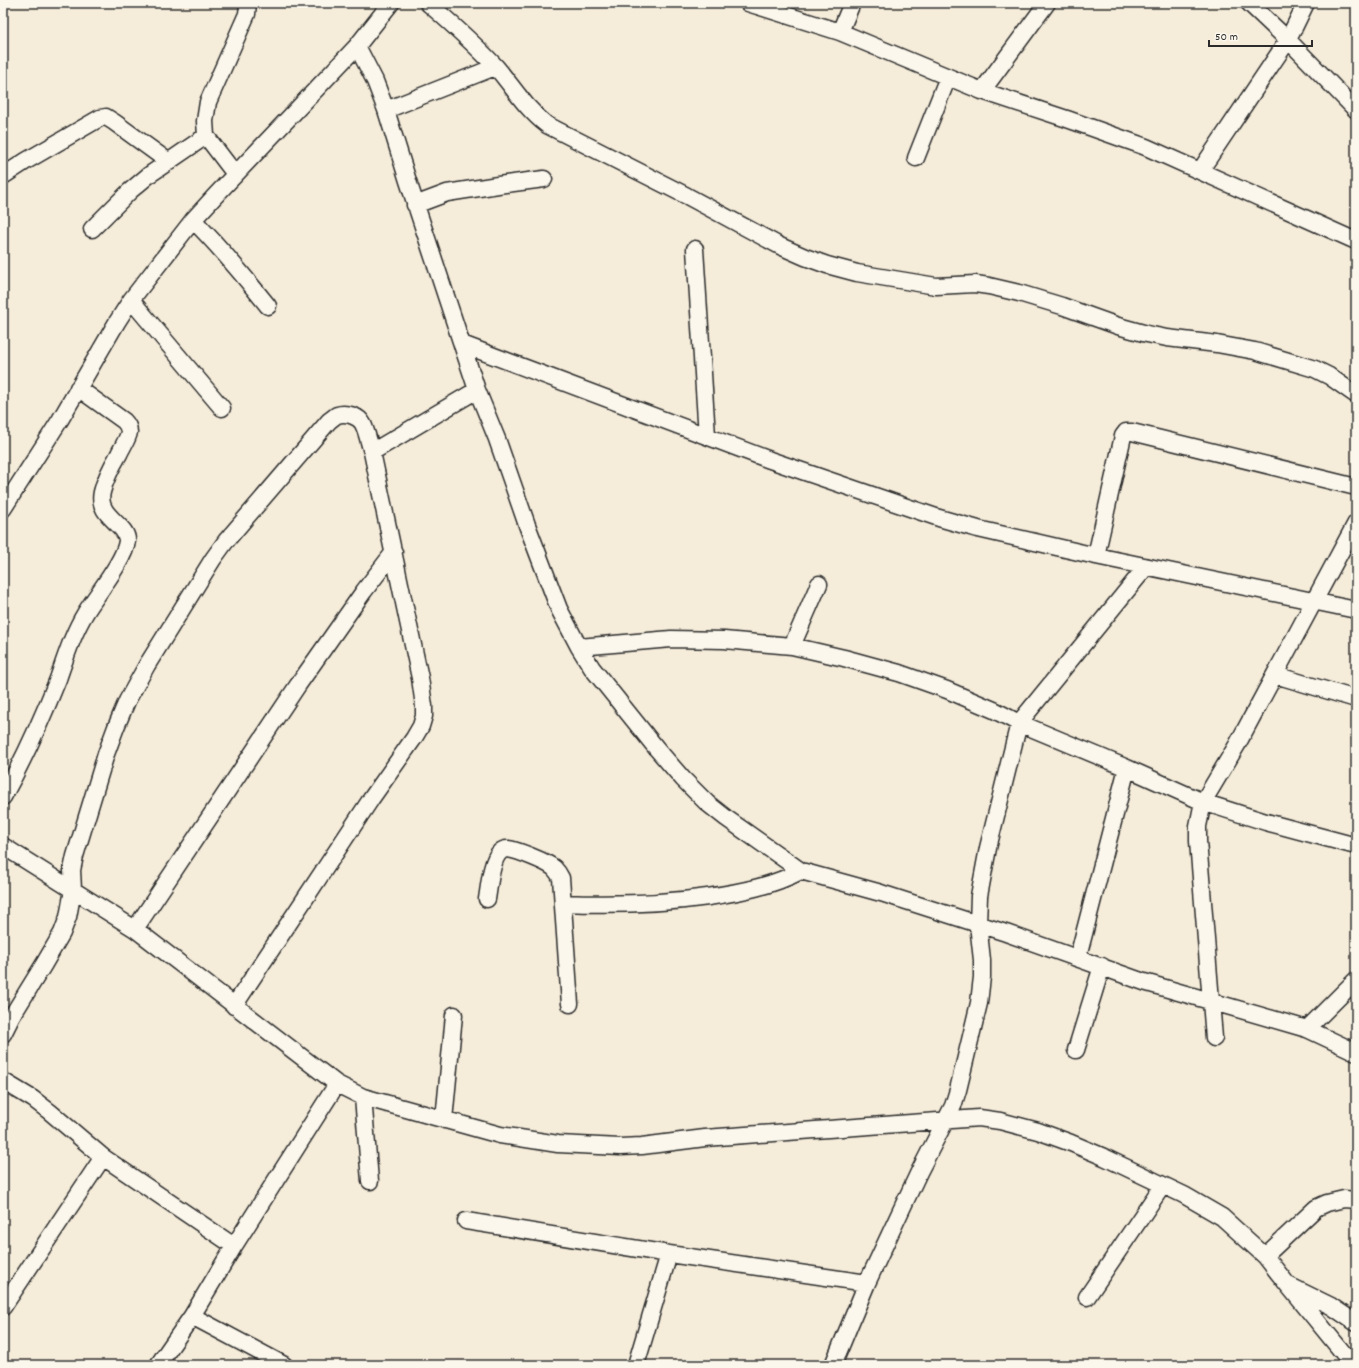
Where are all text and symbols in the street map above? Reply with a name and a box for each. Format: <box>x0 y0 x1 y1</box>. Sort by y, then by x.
scale bar <box>1209 22 1312 48</box>
text: 50 m <box>1215 29 1238 46</box>

